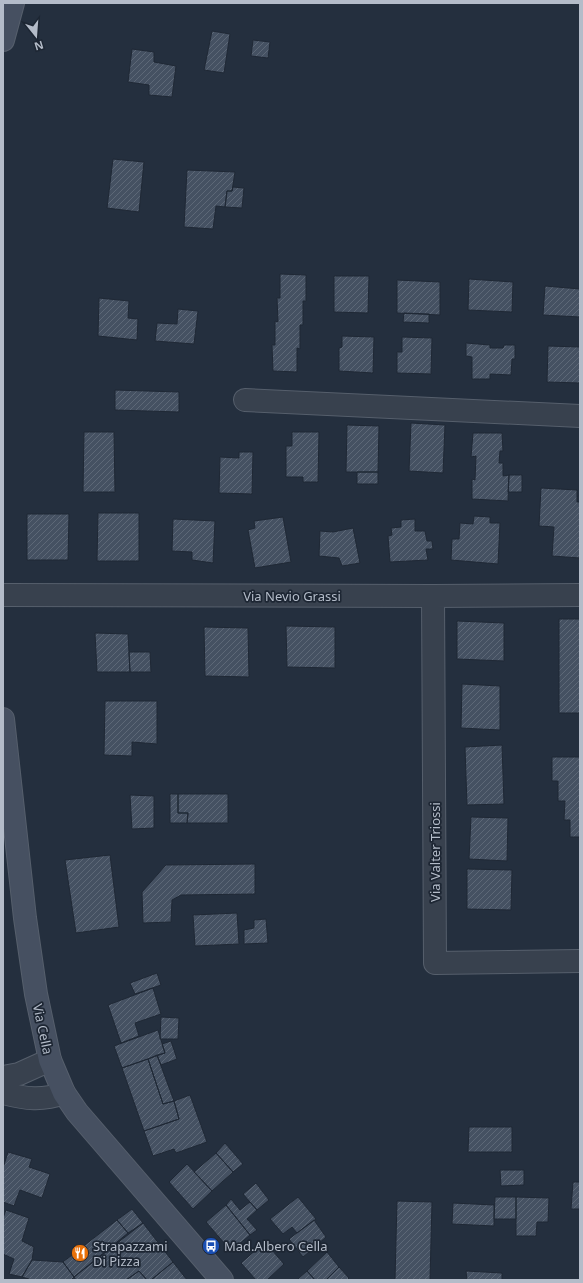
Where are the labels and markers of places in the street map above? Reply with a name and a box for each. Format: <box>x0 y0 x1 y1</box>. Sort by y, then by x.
bus stop icon: Mad.Albero Cella <box>201 1236 221 1256</box>
place label: Strapazzami Di Pizza <box>93 1237 168 1270</box>
place label: Mad.Albero Cella <box>224 1237 327 1255</box>
restaurant icon: Strapazzami Di Pizza <box>70 1243 90 1263</box>

